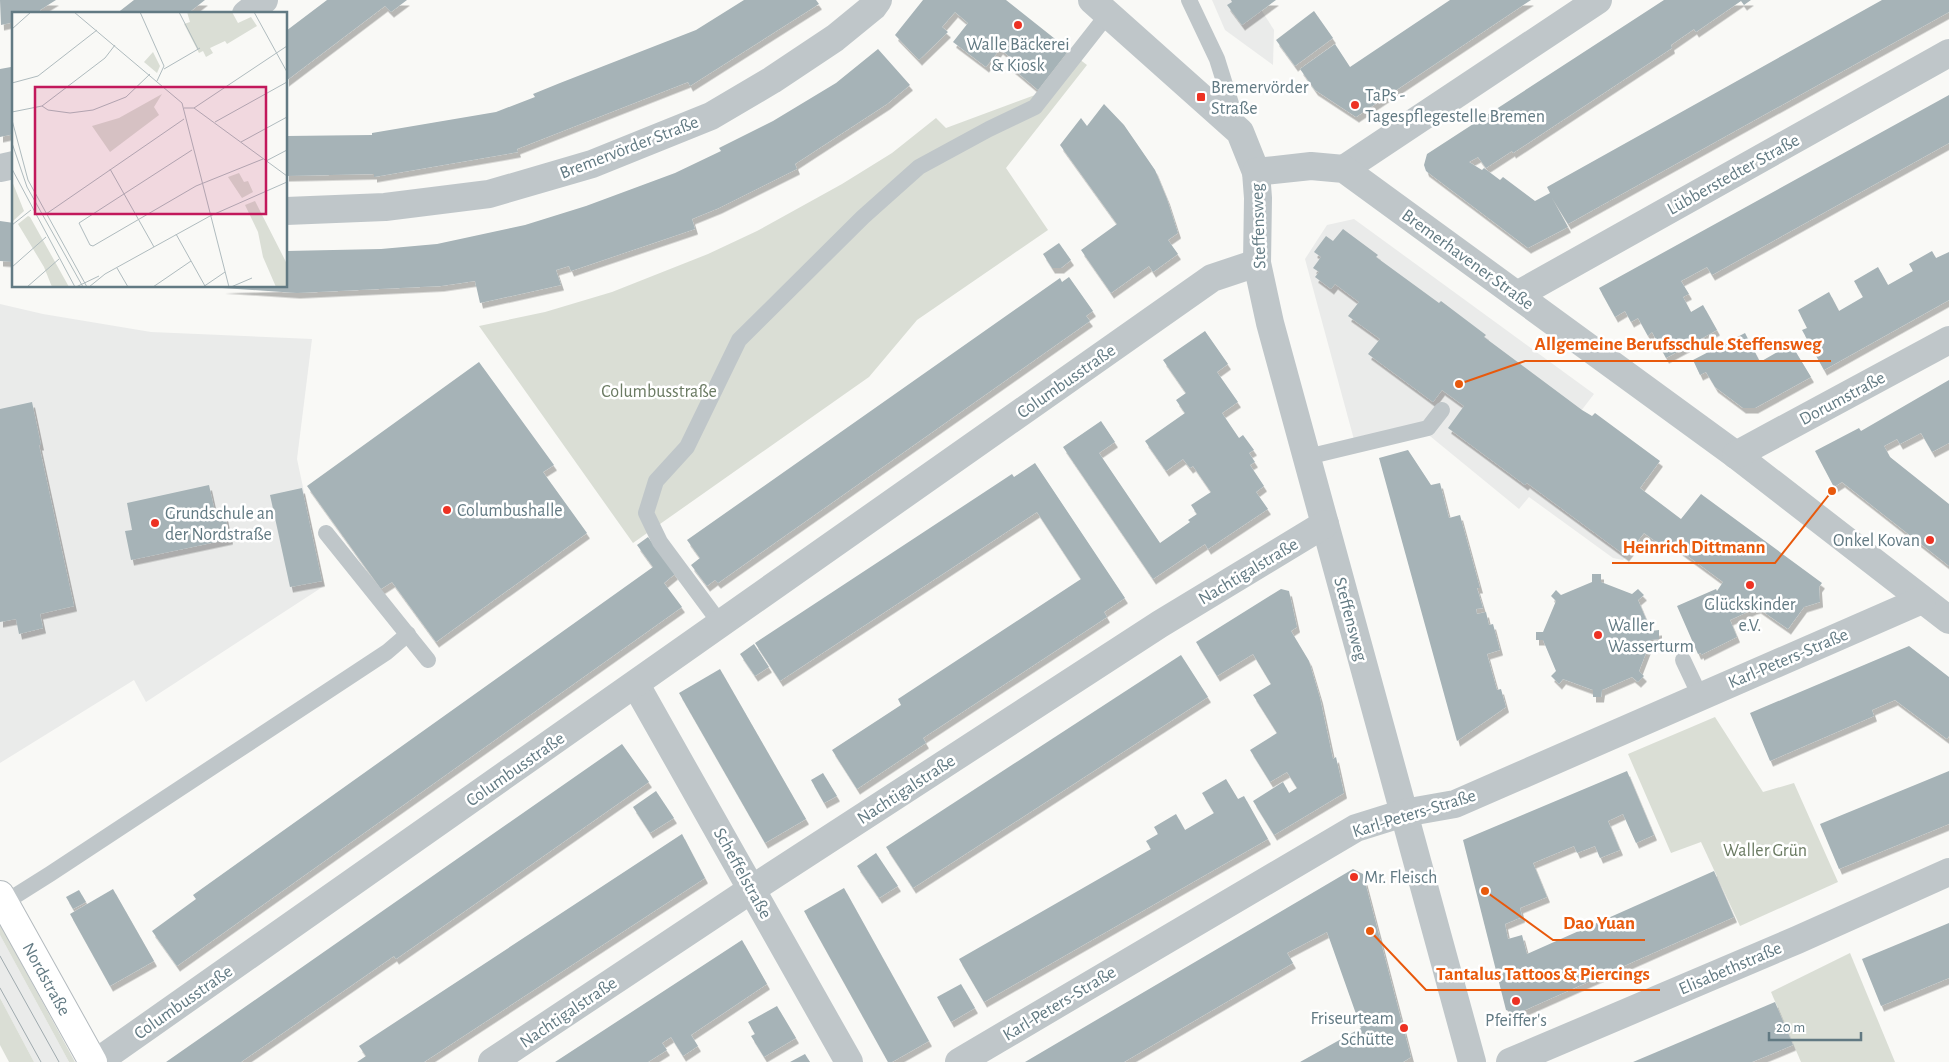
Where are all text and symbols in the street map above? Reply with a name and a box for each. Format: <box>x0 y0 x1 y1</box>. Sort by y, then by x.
inset map <box>12 12 288 288</box>
marker: Walle Bäckerei & Kiosk <box>1012 19 1024 31</box>
place label: Walle Bäckerei & Kiosk <box>966 36 1070 75</box>
place label: Bremervörder Straße <box>1211 79 1309 118</box>
place label: TaPs - Tagespflegestelle Bremen <box>1365 87 1545 126</box>
marker: Bremervörder Straße <box>1195 91 1207 103</box>
marker: TaPs - Tagespflegestelle Bremen <box>1349 99 1361 111</box>
street label: Bremervörder Straße <box>558 113 701 183</box>
street label: Lübberstedter Straße <box>1664 131 1803 219</box>
street label: Steffensweg <box>1248 183 1269 269</box>
street label: Bremerhavener Straße <box>1398 206 1537 314</box>
callout: Allgemeine Berufsschule Steffensweg <box>1525 327 1831 361</box>
text: Allgemeine Berufsschule Steffensweg <box>1535 335 1822 354</box>
street label: Columbusstraße <box>1014 341 1119 422</box>
street label: Dorumstraße <box>1797 369 1888 429</box>
park label: Columbusstraße <box>601 383 717 401</box>
place label: Columbushalle <box>457 502 563 520</box>
marker: Columbushalle <box>441 504 453 516</box>
place label: Grundschule an der Nordstraße <box>165 505 274 544</box>
marker: Grundschule an der Nordstraße <box>149 517 161 529</box>
callout: Heinrich Dittmann <box>1612 529 1775 563</box>
place label: Onkel Kovan <box>1833 532 1920 550</box>
marker: Onkel Kovan <box>1924 534 1936 546</box>
street label: Nachtigalstraße <box>1196 535 1301 609</box>
text: Heinrich Dittmann <box>1622 538 1766 557</box>
street label: Steffensweg <box>1330 575 1370 663</box>
marker: Glückskinder e.V. <box>1744 579 1756 591</box>
place label: Glückskinder e.V. <box>1704 596 1796 635</box>
place label: Waller Wasserturm <box>1608 617 1694 656</box>
street label: Karl-Peters-Straße <box>1726 626 1851 692</box>
marker: Waller Wasserturm <box>1592 629 1604 641</box>
street label: Columbusstraße <box>463 729 568 810</box>
street label: Nachtigalstraße <box>854 752 959 828</box>
street label: Karl-Peters-Straße <box>1350 787 1478 841</box>
street label: Scheffelstraße <box>710 825 774 922</box>
park label: Waller Grün <box>1723 842 1807 860</box>
place label: Mr. Fleisch <box>1364 869 1437 887</box>
marker: Mr. Fleisch <box>1348 871 1360 883</box>
callout: Dao Yuan <box>1553 906 1645 940</box>
text: Dao Yuan <box>1563 914 1635 933</box>
street label: Elisabethstraße <box>1676 939 1784 999</box>
street label: Nordstraße <box>18 940 73 1019</box>
callout: Tantalus Tattoos & Piercings <box>1426 956 1660 990</box>
street label: Columbusstraße <box>131 962 236 1043</box>
street label: Karl-Peters-Straße <box>1000 963 1119 1045</box>
text: Tantalus Tattoos & Piercings <box>1436 965 1650 984</box>
street label: Nachtigalstraße <box>517 974 620 1052</box>
marker: Pfeiffer's <box>1510 995 1522 1007</box>
place label: Friseurteam Schütte <box>1311 1010 1394 1049</box>
scale bar <box>1769 1010 1862 1042</box>
place label: Pfeiffer's <box>1485 1012 1547 1030</box>
text: 20 m <box>1776 1020 1805 1035</box>
marker: Friseurteam Schütte <box>1398 1022 1410 1034</box>

